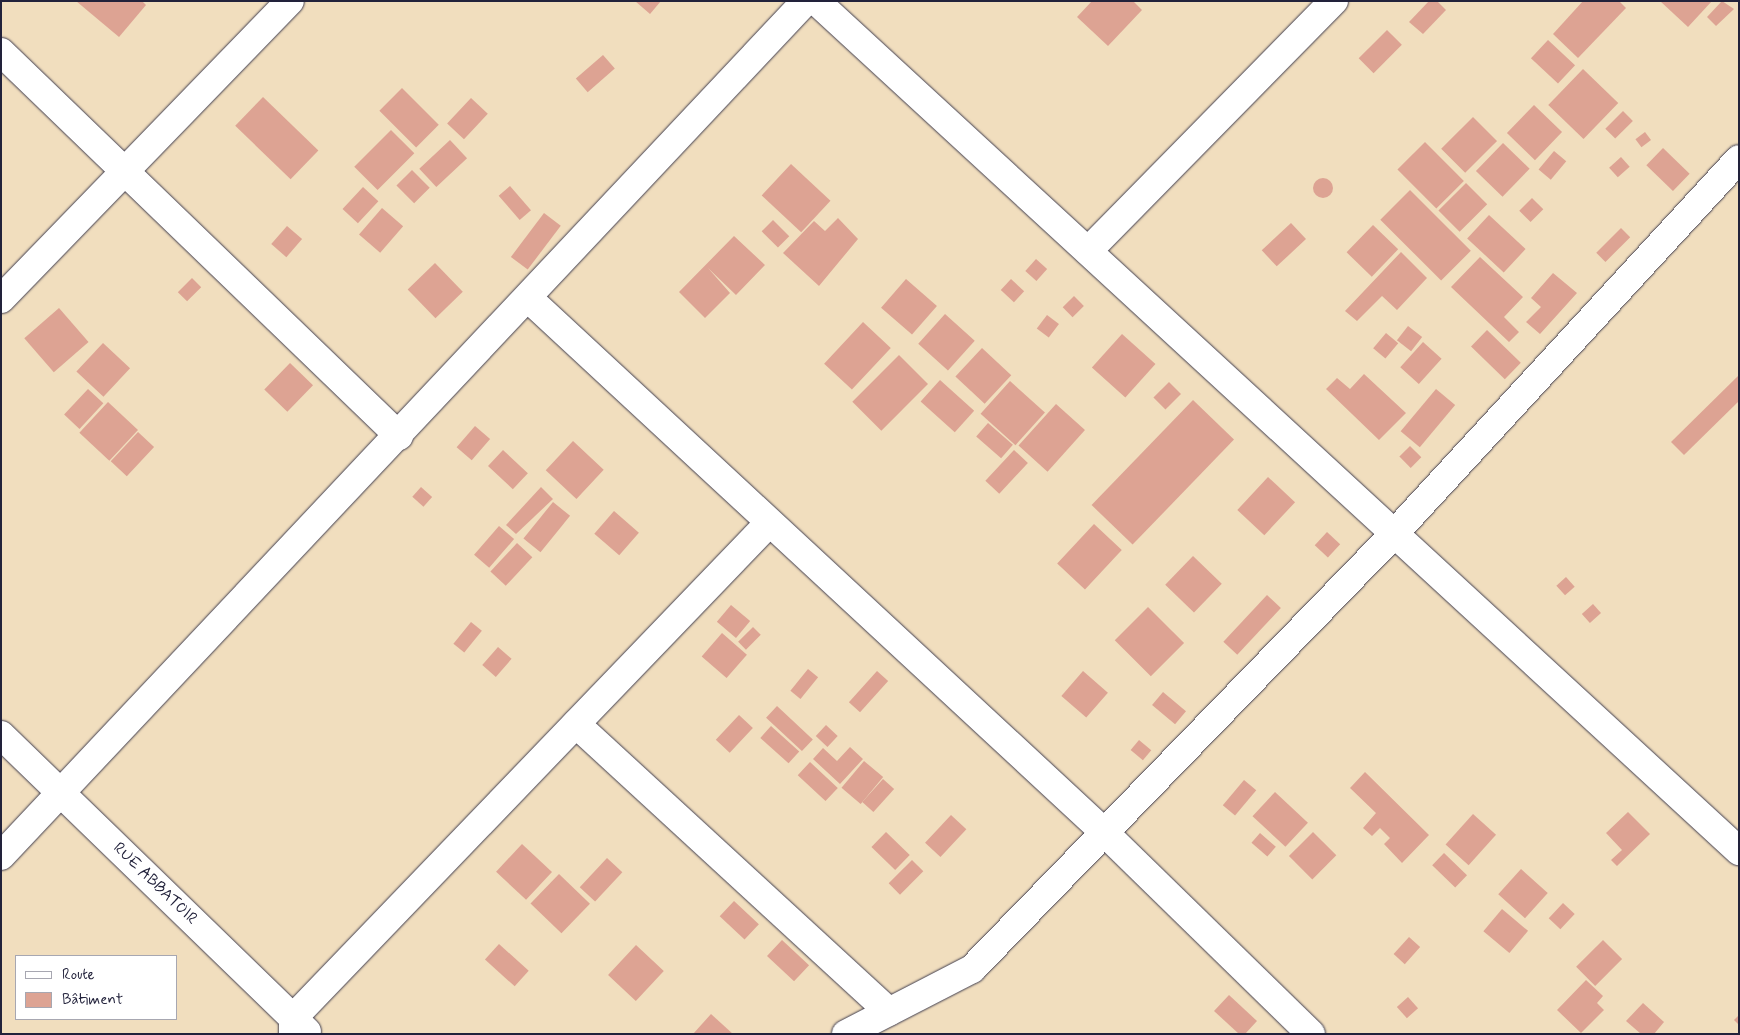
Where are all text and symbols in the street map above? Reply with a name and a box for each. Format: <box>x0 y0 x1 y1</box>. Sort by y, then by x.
street label: RUE ABBATOIR <box>108 838 202 930</box>
legend <box>15 955 178 1020</box>
text: Route <box>62 965 95 985</box>
text: Bâtiment <box>62 990 123 1010</box>

